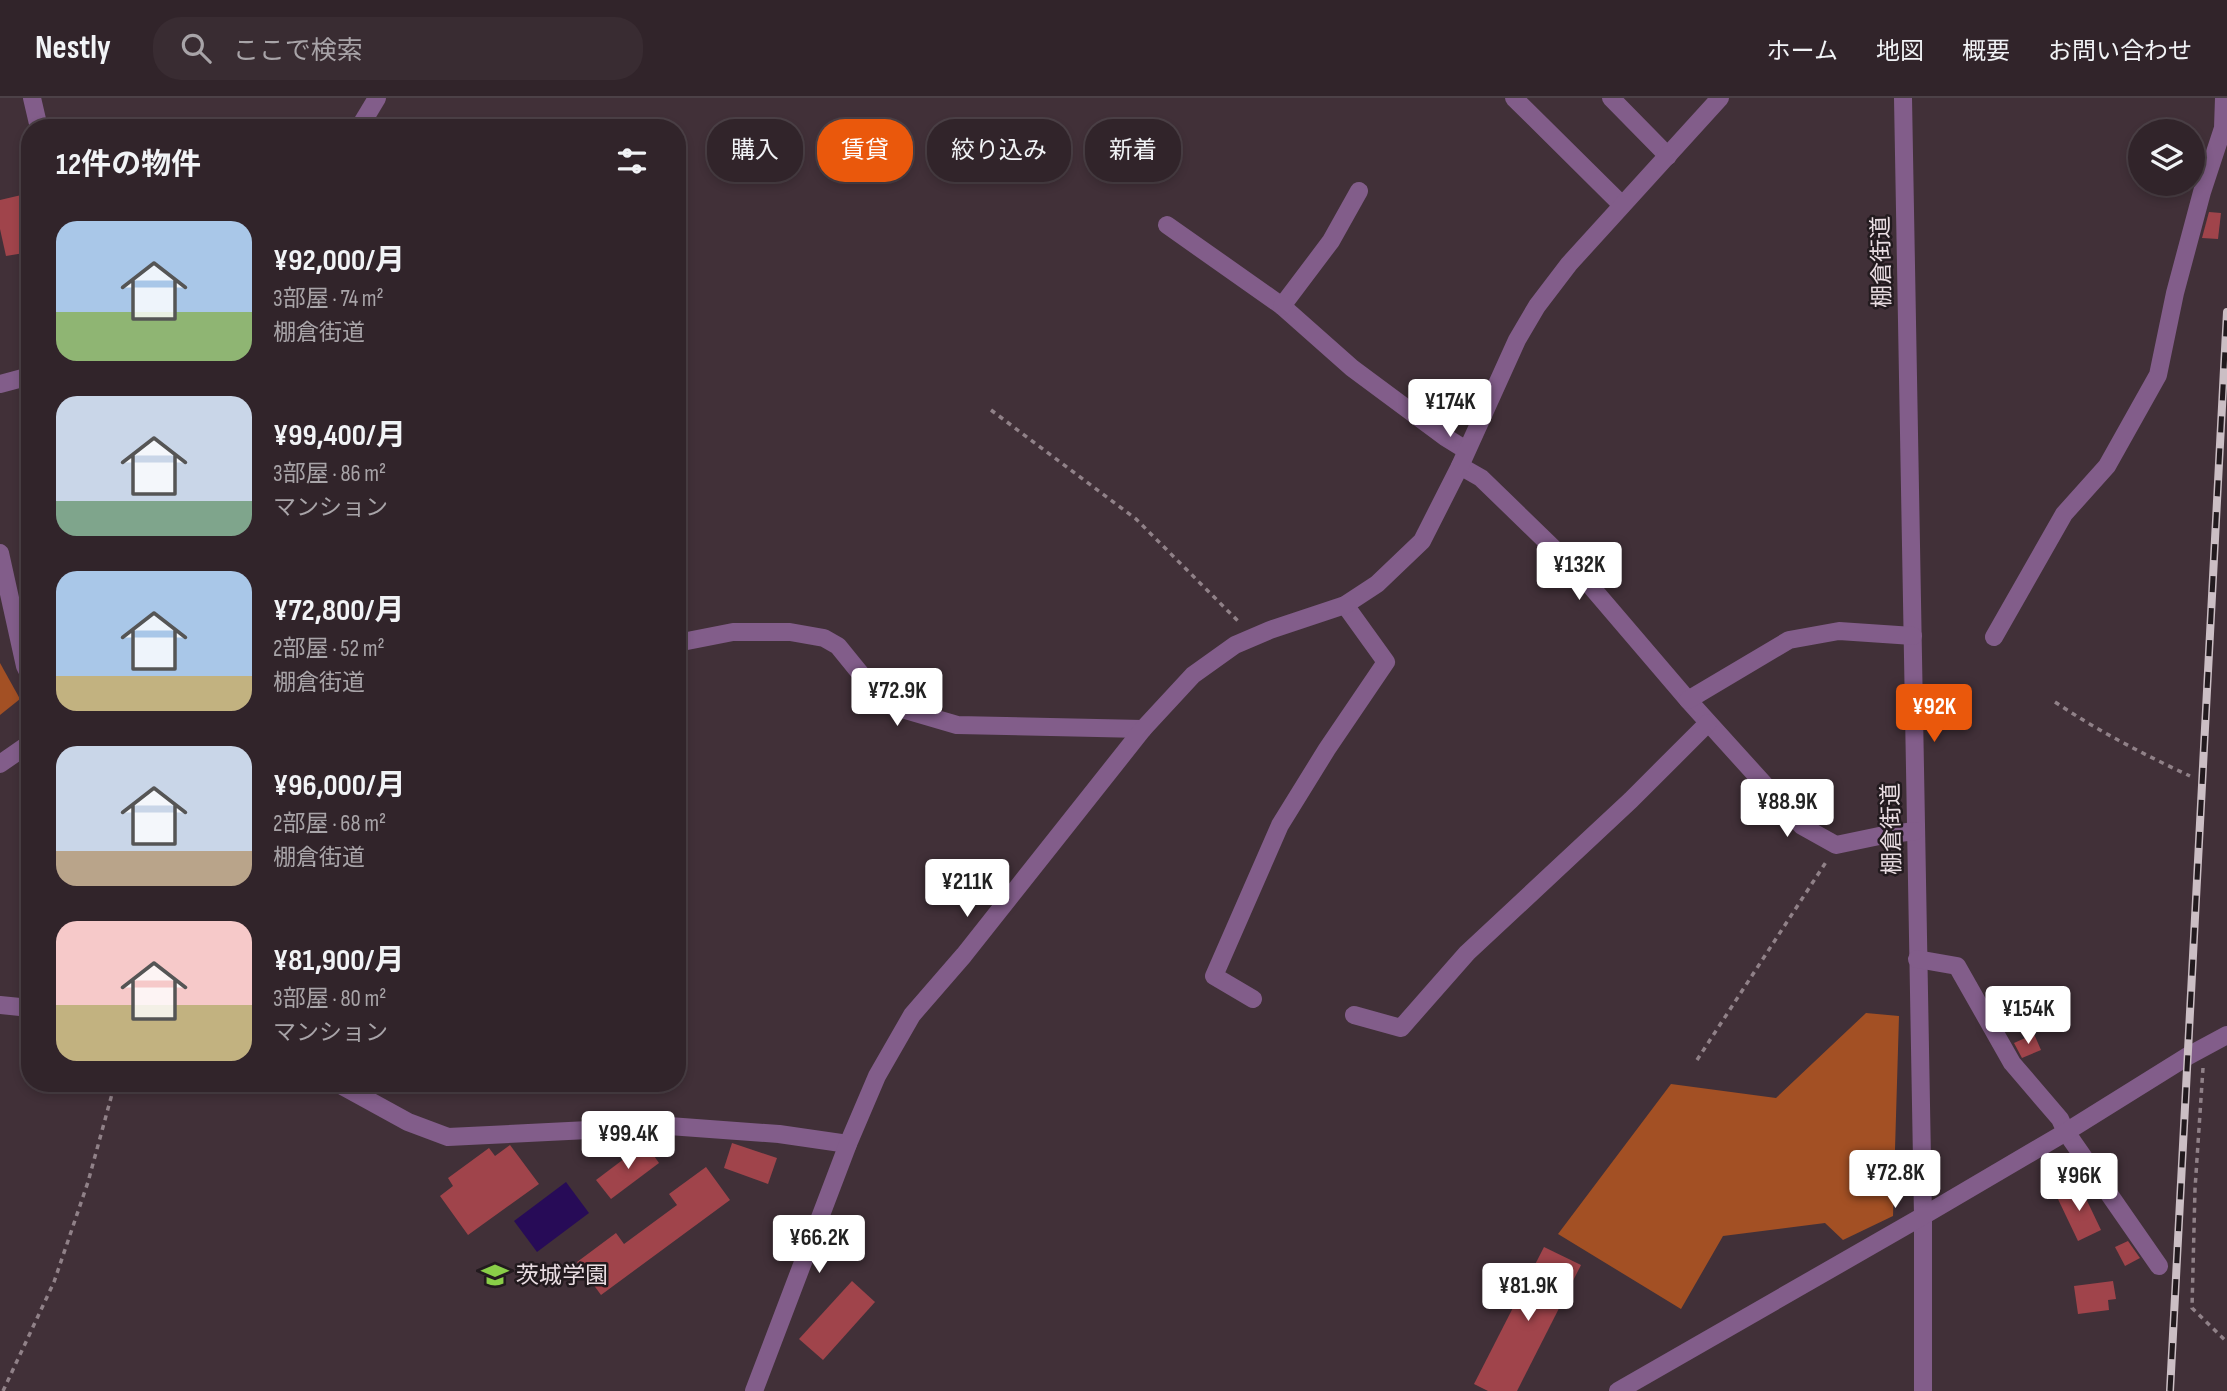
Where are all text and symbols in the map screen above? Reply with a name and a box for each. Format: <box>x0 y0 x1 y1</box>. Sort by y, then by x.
search box <box>153 17 643 80</box>
text: Nestly <box>35 28 111 68</box>
icon: search <box>177 29 215 67</box>
text: ここで検索 <box>233 36 363 67</box>
text: ホーム <box>1767 37 1838 66</box>
text: 地図 <box>1876 37 1924 66</box>
text: 概要 <box>1962 37 2010 66</box>
text: お問い合わせ <box>2048 37 2192 66</box>
chip: 購入 <box>707 119 803 182</box>
chip: 賃貸 <box>817 119 913 182</box>
chip: 絞り込み <box>927 119 1071 182</box>
chip: 新着 <box>1085 119 1181 182</box>
map controls <box>2128 119 2205 196</box>
button: layers <box>2128 119 2205 196</box>
icon: filters <box>613 142 651 180</box>
text: 12件の物件 <box>56 147 201 183</box>
street label: 棚倉街道 <box>1867 216 1897 308</box>
text: ¥92,000/月 <box>273 243 405 279</box>
icon: home <box>112 249 196 333</box>
text: 3部屋 · 74 m² <box>273 285 384 313</box>
text: 棚倉街道 <box>273 319 365 347</box>
pin: ¥174K <box>1401 380 1499 439</box>
text: ¥174K <box>1424 388 1476 416</box>
text: ¥99,400/月 <box>273 418 406 454</box>
icon: home <box>112 424 196 508</box>
text: 3部屋 · 86 m² <box>273 460 386 488</box>
text: マンション <box>273 494 388 522</box>
pin: ¥132K <box>1530 542 1628 602</box>
text: ¥132K <box>1553 551 1605 579</box>
text: ¥72,800/月 <box>273 593 404 629</box>
icon: home <box>112 599 196 683</box>
text: 2部屋 · 52 m² <box>273 635 385 663</box>
pin: ¥72.9K <box>840 668 954 728</box>
text: 棚倉街道 <box>273 669 365 697</box>
text: ¥72.9K <box>867 677 927 705</box>
pin: ¥92K <box>1893 684 1975 744</box>
text: ¥92K <box>1912 693 1956 721</box>
text: ¥96,000/月 <box>273 768 406 804</box>
icon: home <box>112 774 196 858</box>
pin: ¥88.9K <box>1730 780 1844 839</box>
street label: 棚倉街道 <box>1877 783 1907 875</box>
text: ¥88.9K <box>1757 788 1817 816</box>
text: 2部屋 · 68 m² <box>273 810 386 838</box>
text: 棚倉街道 <box>273 844 365 872</box>
pin: ¥211K <box>918 860 1016 919</box>
text: ¥211K <box>941 868 993 896</box>
text: ¥81,900/月 <box>273 943 404 979</box>
icon: home <box>112 949 196 1033</box>
text: 3部屋 · 80 m² <box>273 985 386 1013</box>
pin: ¥154K <box>1979 986 2077 1046</box>
text: ¥154K <box>2001 995 2055 1023</box>
text: マンション <box>273 1019 388 1047</box>
pin: ¥99.4K <box>571 1112 685 1171</box>
text: ¥99.4K <box>598 1120 658 1148</box>
pin: ¥72.8K <box>1838 1150 1952 1210</box>
pin: ¥96K <box>2038 1154 2120 1213</box>
text: ¥72.8K <box>1865 1159 1925 1187</box>
text: ¥96K <box>2057 1162 2101 1190</box>
pin: ¥66.2K <box>762 1216 876 1275</box>
text: ¥66.2K <box>789 1224 849 1252</box>
school or university icon: 茨城学園 <box>480 1260 510 1290</box>
place label: 茨城学園 <box>516 1262 608 1290</box>
pin: ¥81.9K <box>1471 1264 1585 1323</box>
text: ¥81.9K <box>1498 1272 1558 1300</box>

